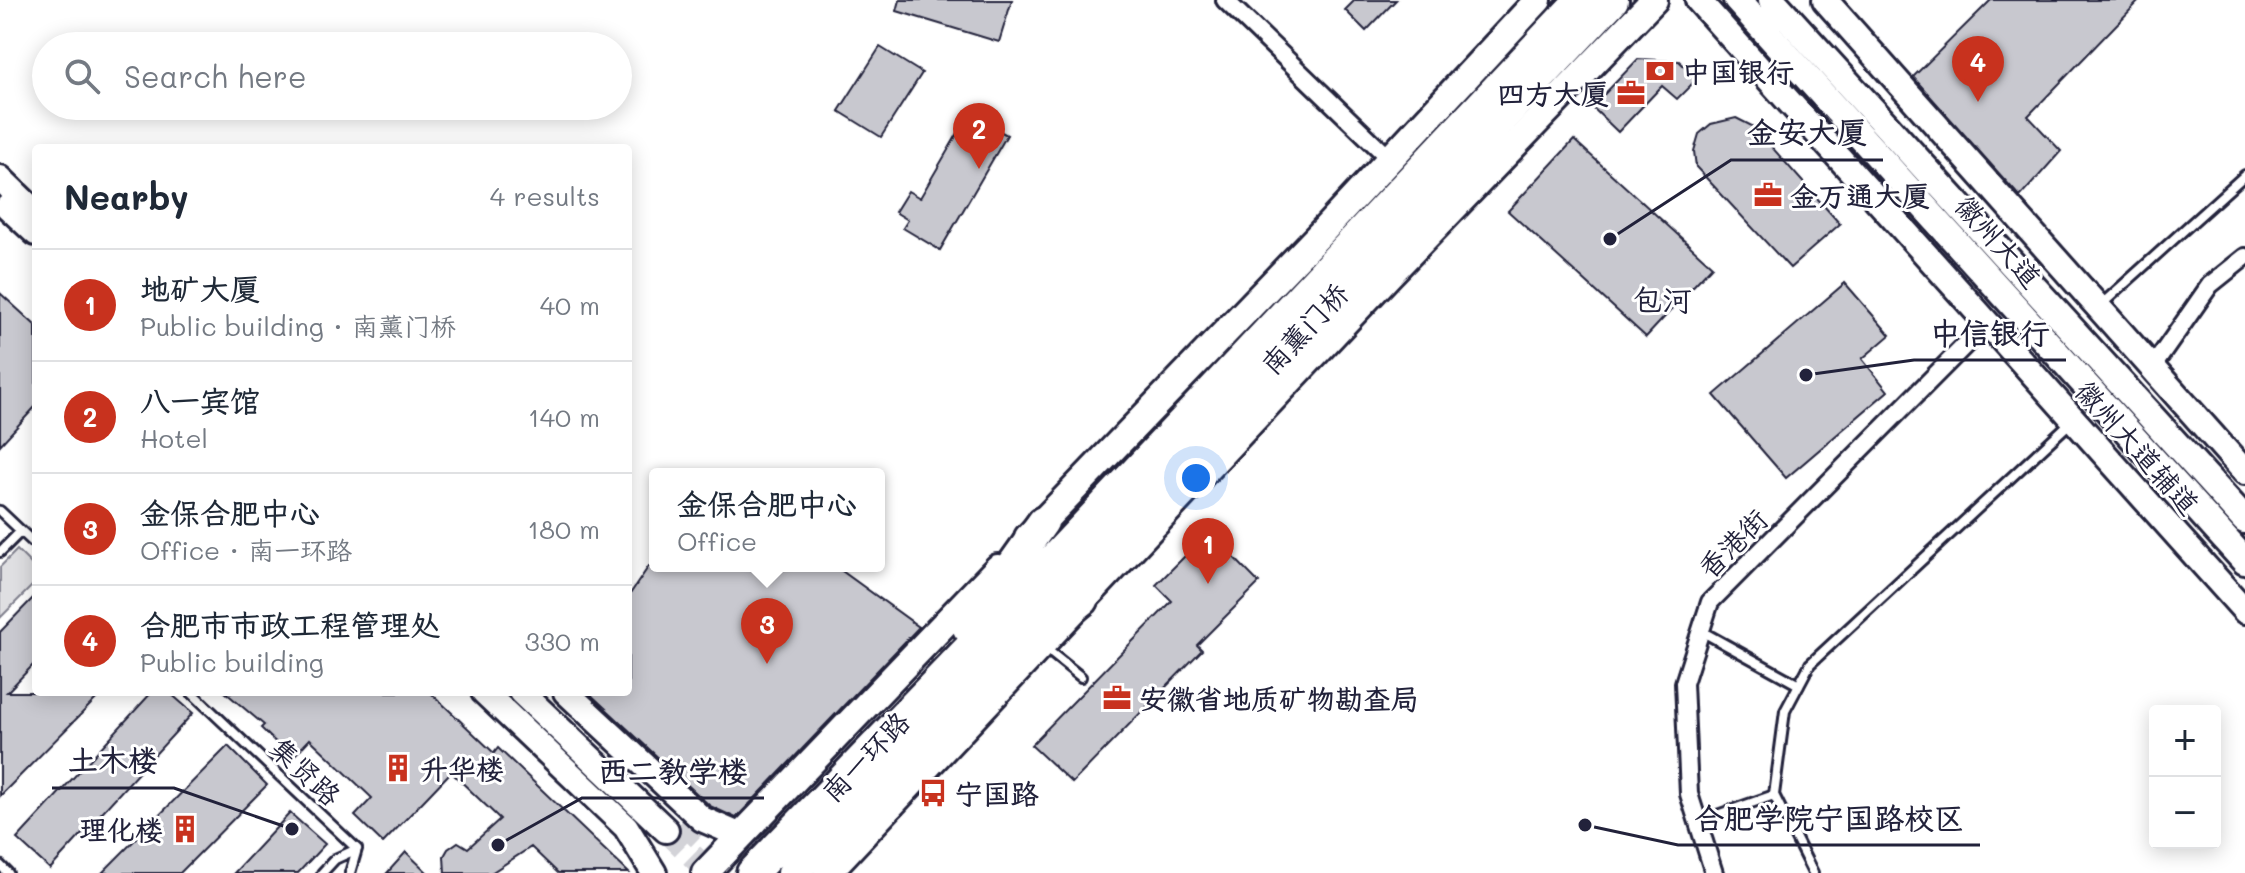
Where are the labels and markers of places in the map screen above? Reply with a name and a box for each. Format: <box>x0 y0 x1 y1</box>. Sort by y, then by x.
pin: 4 <box>1952 36 2004 102</box>
place label: 中国银行 <box>1682 53 1794 89</box>
bank icon: 中国银行 <box>1645 56 1675 86</box>
place label: 四方大厦 <box>1497 75 1609 111</box>
office icon: 四方大厦 <box>1616 78 1646 108</box>
pin: 2 <box>953 103 1005 169</box>
callout: 金安大厦 <box>1731 106 1883 160</box>
place label: 金万通大厦 <box>1790 177 1930 213</box>
office icon: 金万通大厦 <box>1753 180 1783 210</box>
callout: 中信银行 <box>1914 306 2066 360</box>
pin: 1 <box>1182 518 1234 584</box>
pin: 3 <box>741 598 793 664</box>
place label: 安徽省地质矿物勘查局 <box>1139 680 1419 716</box>
office icon: 安徽省地质矿物勘查局 <box>1102 683 1132 713</box>
callout: 土木楼 <box>52 734 174 788</box>
callout: 西二教学楼 <box>582 744 764 798</box>
place label: 升华楼 <box>420 750 504 786</box>
building icon: 升华楼 <box>383 753 413 783</box>
place label: 宁国路 <box>955 775 1039 811</box>
bus stop icon: 宁国路 <box>918 778 948 808</box>
callout: 合肥学院宁国路校区 <box>1678 791 1980 845</box>
place label: 理化楼 <box>79 811 163 847</box>
building icon: 理化楼 <box>170 814 200 844</box>

